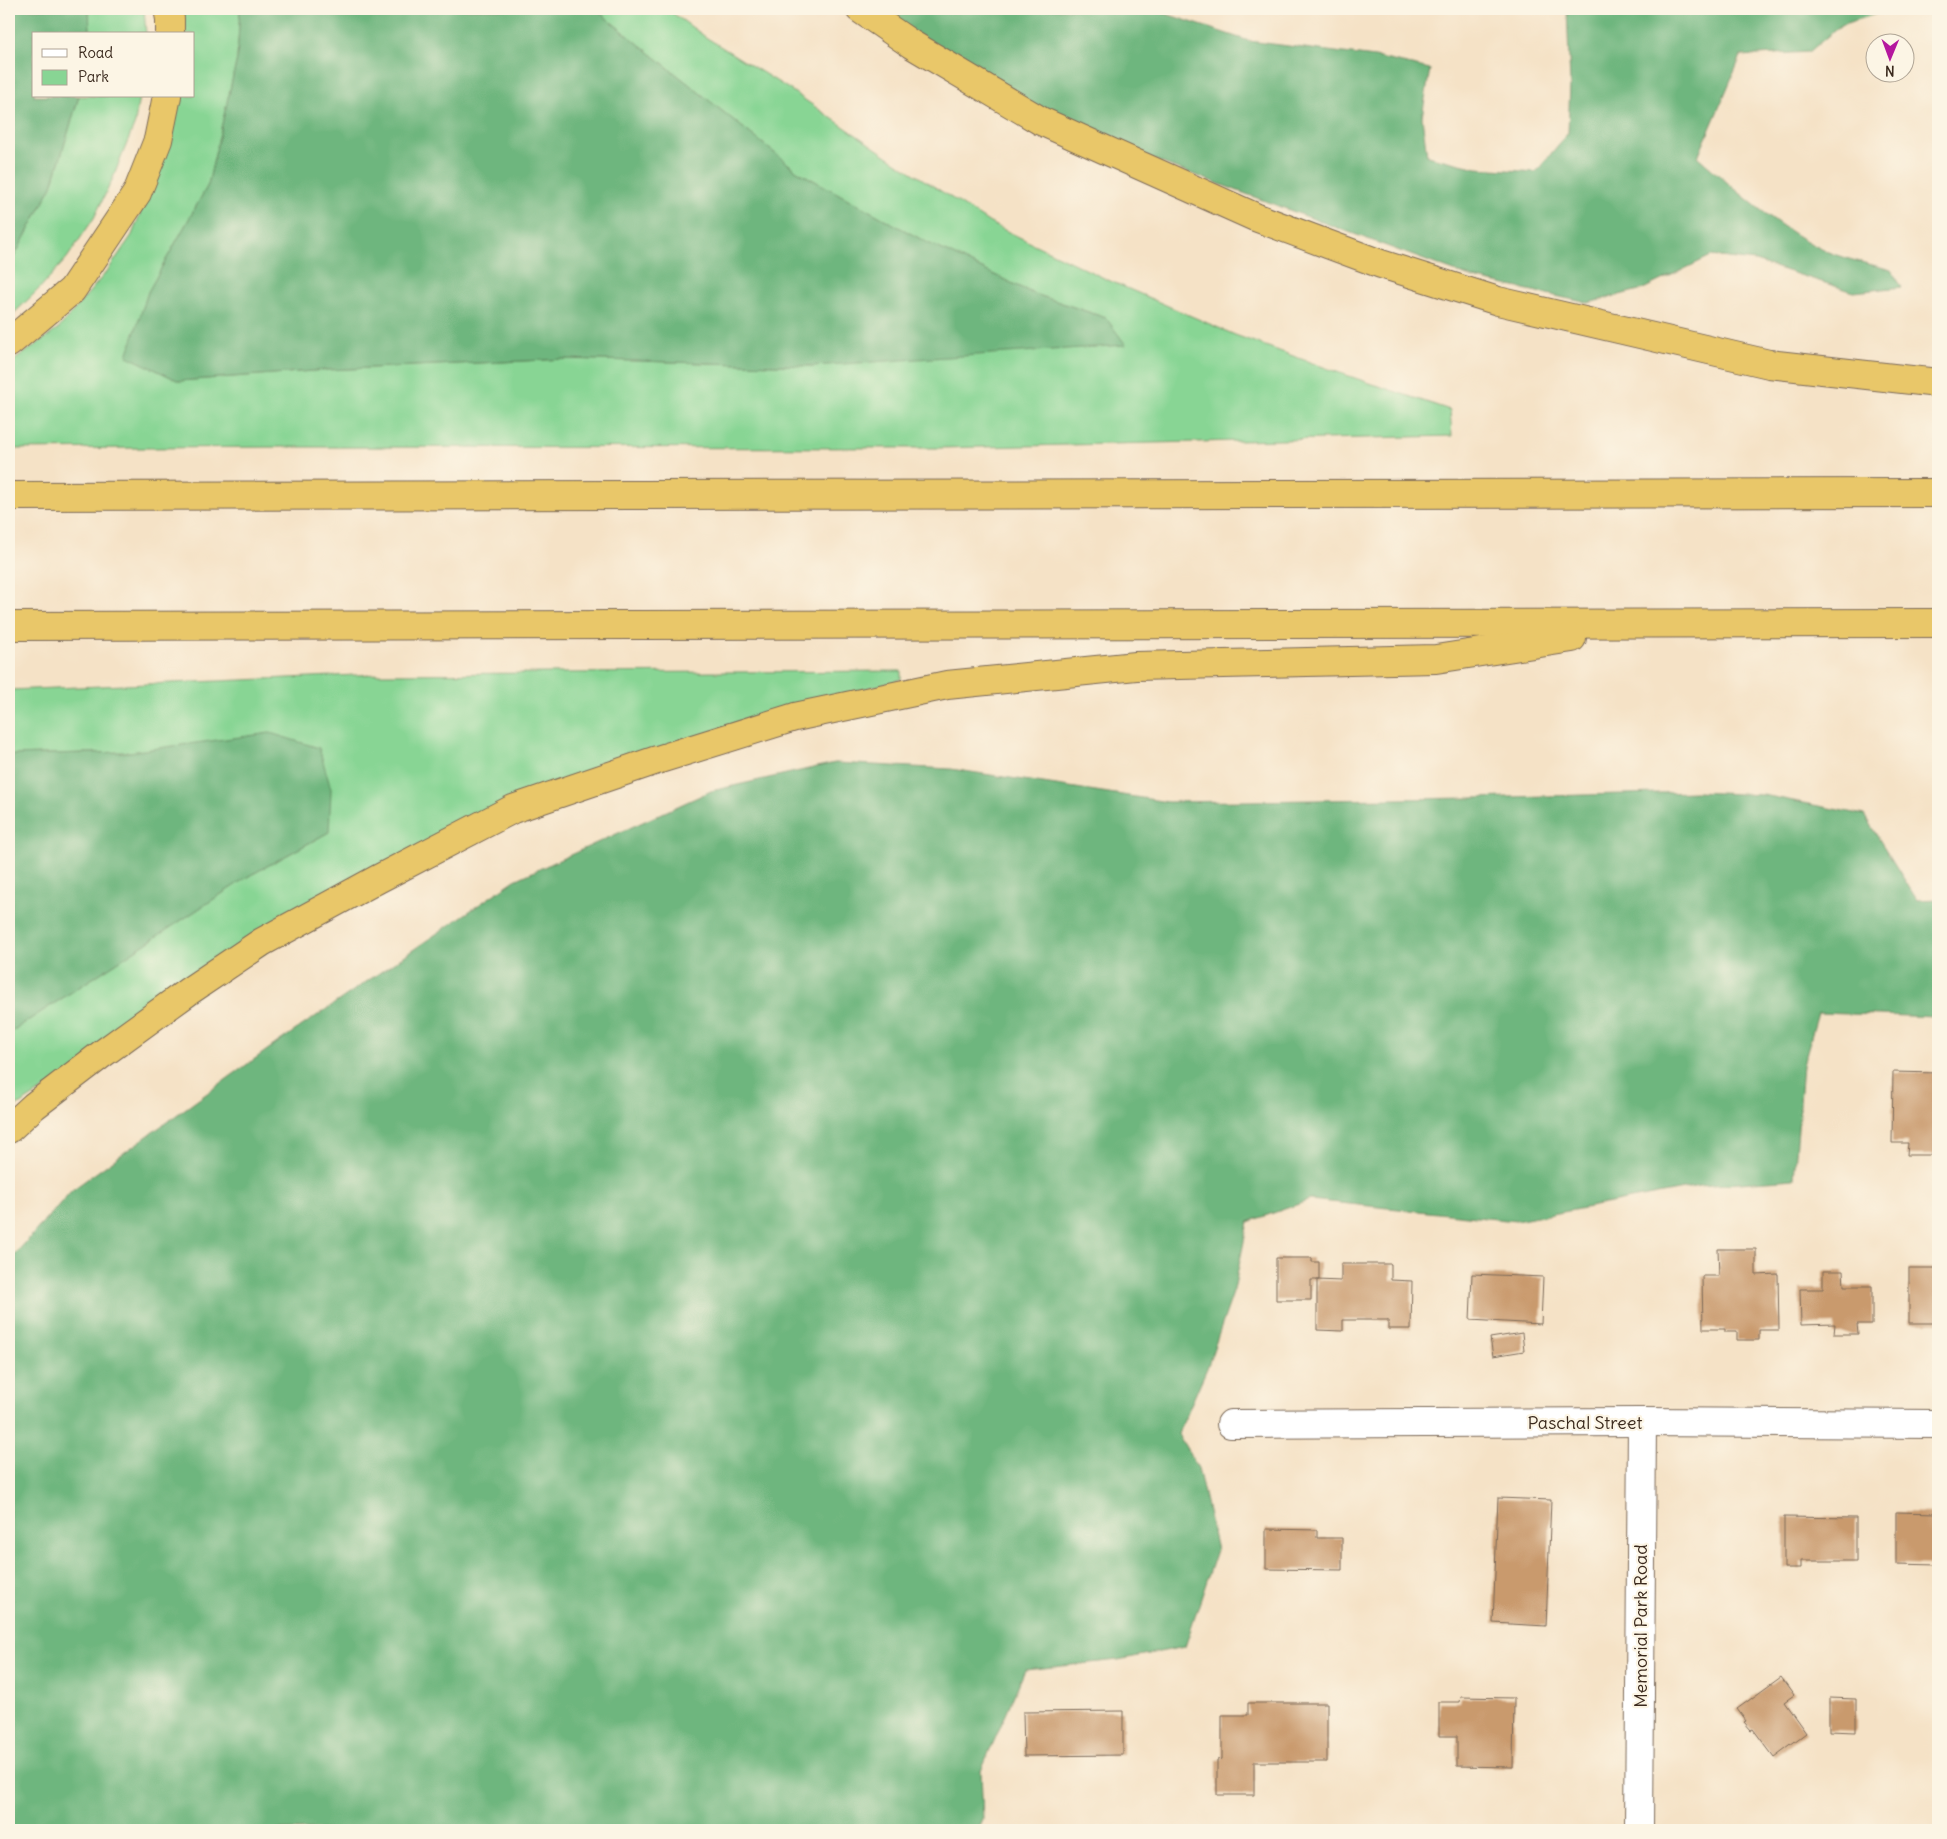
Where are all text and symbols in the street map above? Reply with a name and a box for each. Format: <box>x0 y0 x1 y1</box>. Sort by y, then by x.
legend <box>32 32 195 98</box>
north arrow <box>1864 32 1914 82</box>
text: Road <box>78 43 113 62</box>
text: N <box>1885 62 1895 80</box>
text: Park <box>78 67 109 86</box>
street label: Paschal Street <box>1527 1411 1643 1434</box>
street label: Memorial Park Road <box>1629 1544 1652 1708</box>

